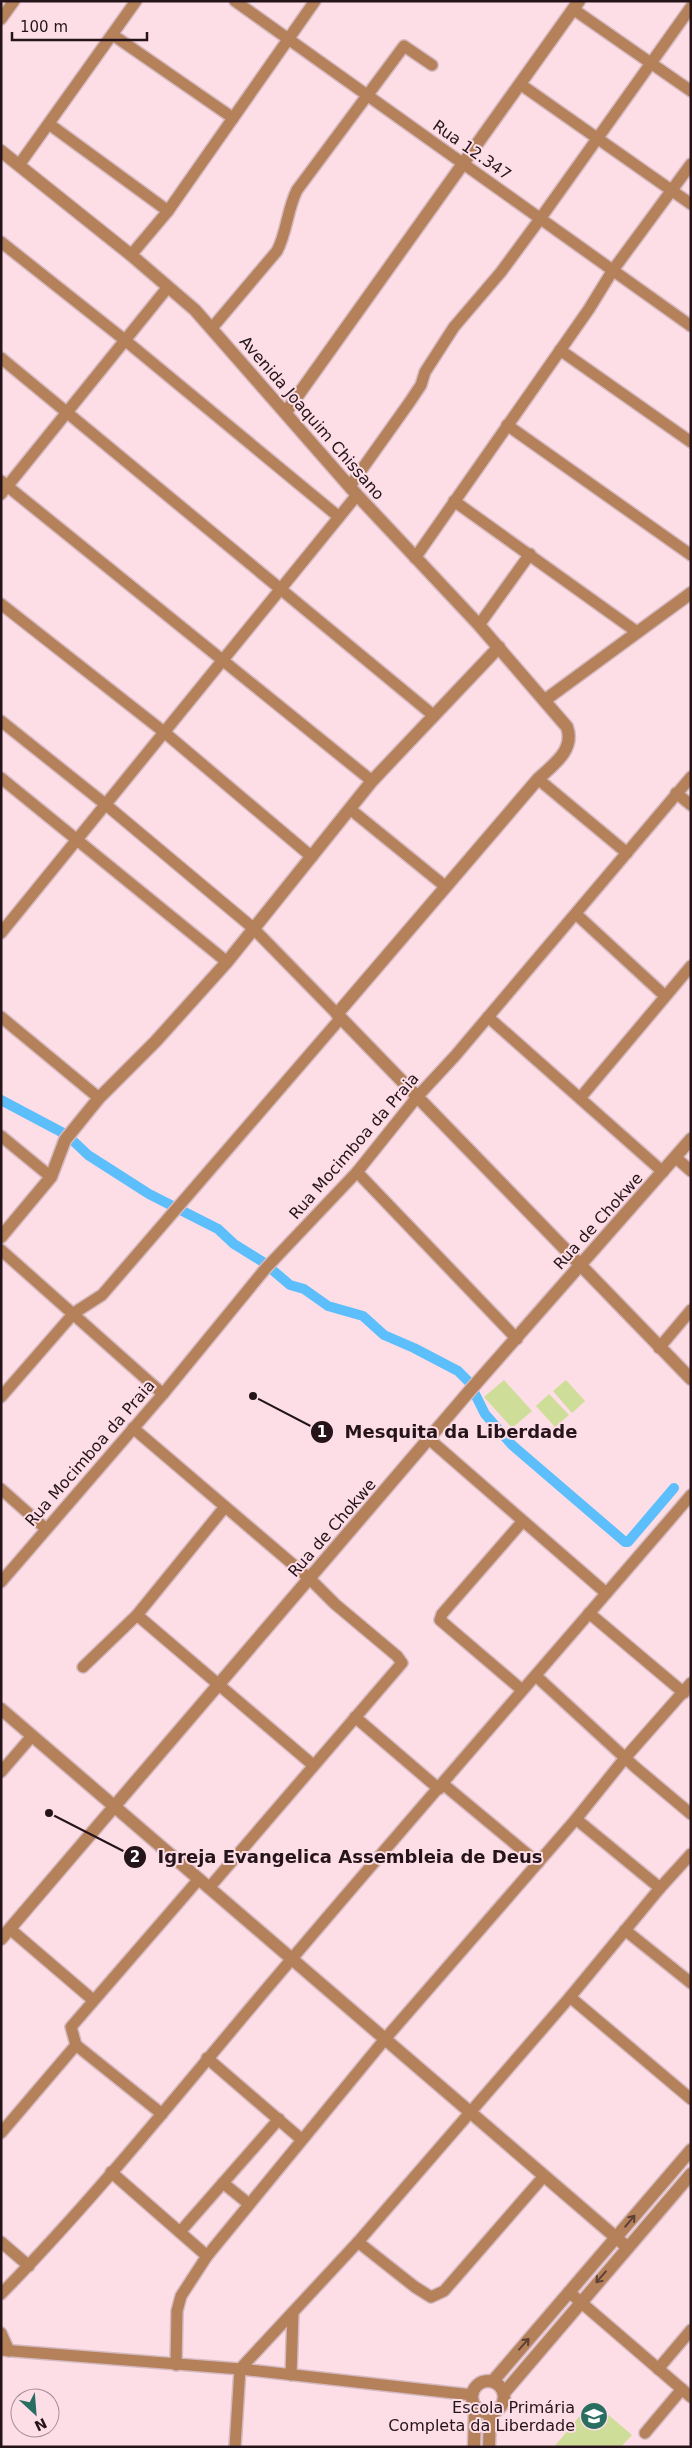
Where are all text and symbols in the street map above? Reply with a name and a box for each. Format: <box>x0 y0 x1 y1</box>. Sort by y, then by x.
scale bar <box>12 10 148 42</box>
text: 100 m <box>20 18 68 36</box>
street label: Rua 12.347 <box>429 116 515 184</box>
street label: Avenida Joaquim Chissano <box>236 332 388 504</box>
street label: Rua Mocimboa da Praia <box>285 1069 423 1223</box>
street label: Rua de Chokwe <box>550 1169 646 1273</box>
street label: Rua Mocimboa da Praia <box>21 1376 159 1530</box>
callout: Mesquita da Liberdade <box>310 1415 587 1448</box>
text: Mesquita da Liberdade <box>345 1421 577 1442</box>
text: 1 <box>317 1423 327 1441</box>
street label: Rua de Chokwe <box>284 1475 380 1581</box>
callout: Igreja Evangelica Assembleia de Deus <box>123 1840 553 1873</box>
text: Igreja Evangelica Assembleia de Deus <box>158 1846 542 1867</box>
text: 2 <box>130 1848 140 1866</box>
one-way arrow <box>625 2214 636 2227</box>
one-way arrow <box>596 2270 607 2283</box>
one-way arrow <box>518 2337 530 2350</box>
north arrow <box>10 2388 60 2438</box>
place label: Escola Primária Completa da Liberdade <box>388 2398 575 2435</box>
school or university icon: Escola Primária Completa da Liberdade <box>579 2401 609 2431</box>
text: N <box>32 2415 49 2434</box>

